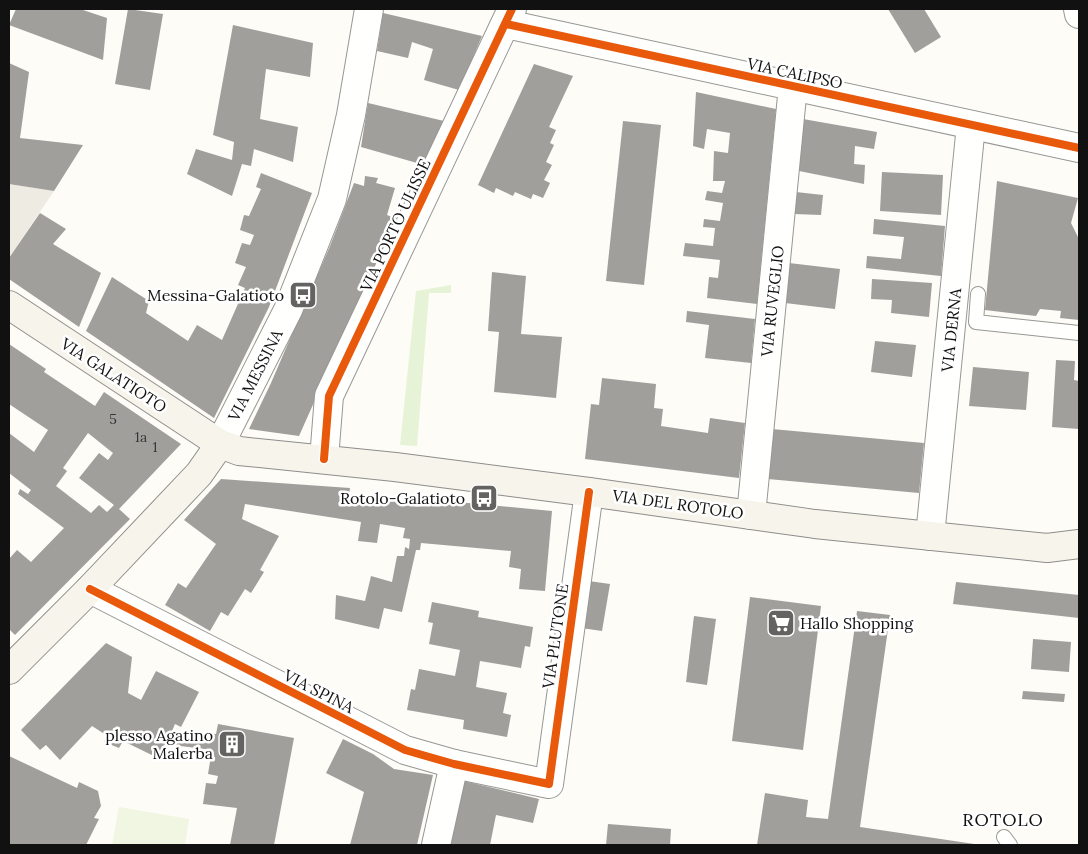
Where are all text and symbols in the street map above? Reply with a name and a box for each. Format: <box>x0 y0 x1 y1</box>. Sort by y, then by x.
street label: VIA CALIPSO <box>744 53 845 93</box>
street label: VIA PORTO ULISSE <box>355 155 435 295</box>
street label: VIA RUVEGLIO <box>756 244 788 359</box>
bus stop icon: Messina-Galatioto <box>288 280 318 310</box>
place label: Messina-Galatioto <box>147 285 284 305</box>
street label: VIA DERNA <box>937 286 965 374</box>
street label: VIA MESSINA <box>223 325 287 425</box>
street label: VIA GALATIOTO <box>56 333 171 417</box>
house number: 5 <box>109 410 117 428</box>
house number: 1a <box>135 428 147 446</box>
house number: 1 <box>152 438 158 456</box>
bus stop icon: Rotolo-Galatioto <box>469 483 499 513</box>
street label: VIA DEL ROTOLO <box>610 485 745 523</box>
place label: Rotolo-Galatioto <box>340 488 465 508</box>
street label: VIA PLUTONE <box>538 582 572 691</box>
supermarket icon: Hallo Shopping <box>766 608 796 638</box>
place label: Hallo Shopping <box>800 613 914 633</box>
street label: VIA SPINA <box>280 664 358 718</box>
place label: plesso Agatino Malerba <box>105 725 213 763</box>
building icon: plesso Agatino Malerba <box>217 729 247 759</box>
district label: ROTOLO <box>962 808 1044 831</box>

